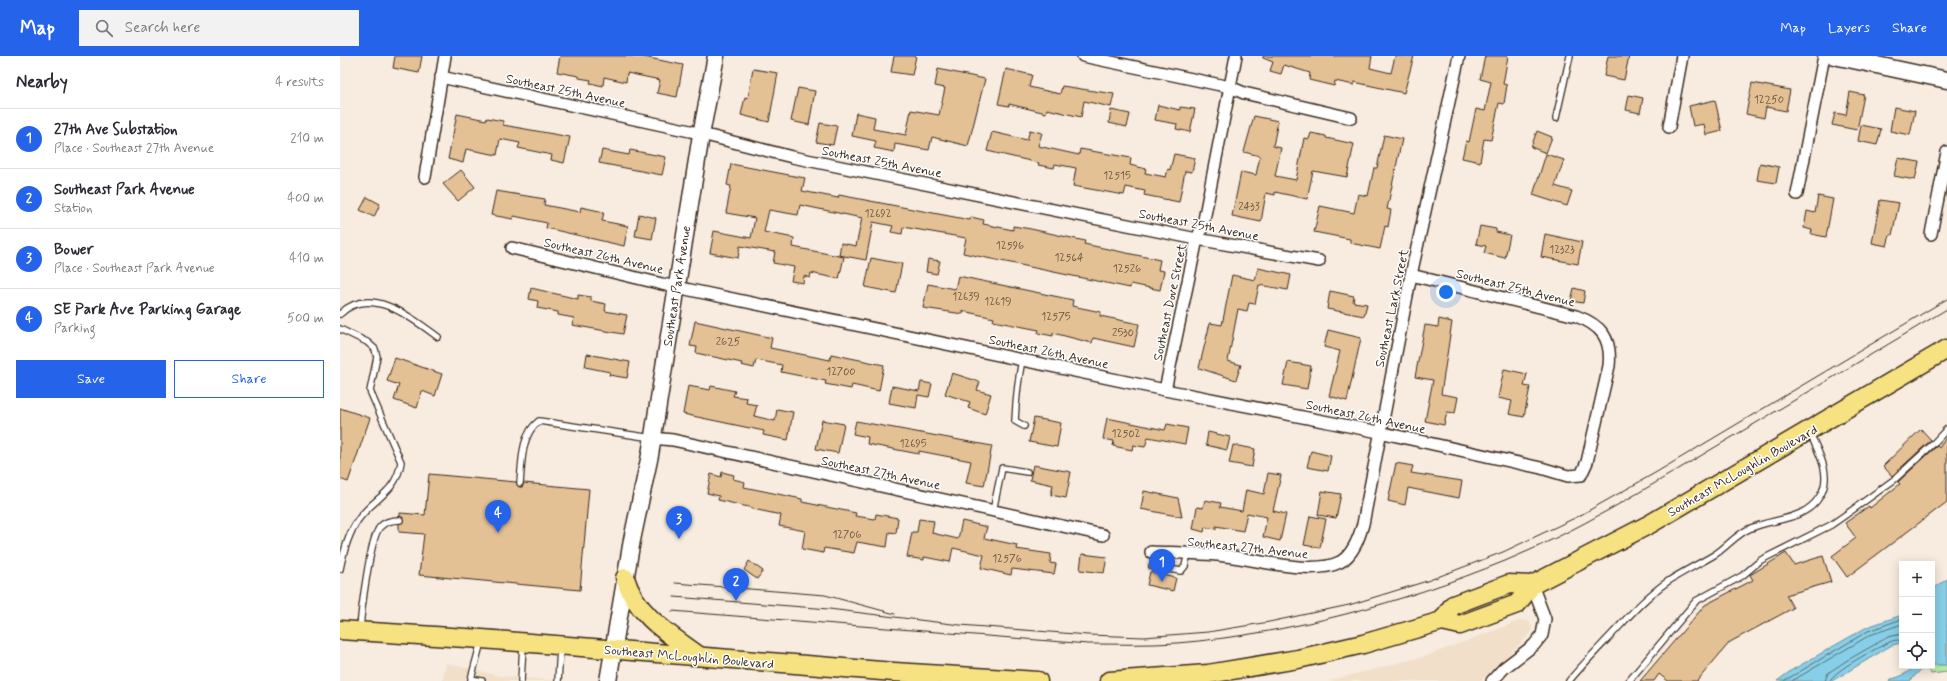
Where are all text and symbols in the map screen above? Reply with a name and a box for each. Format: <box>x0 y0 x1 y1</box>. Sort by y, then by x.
search box <box>79 10 359 46</box>
text: Map <box>20 16 55 41</box>
icon: search <box>93 17 115 39</box>
text: Search here <box>125 18 200 38</box>
text: Map <box>1780 19 1806 37</box>
text: Layers <box>1828 19 1870 37</box>
text: Share <box>1892 19 1927 37</box>
street label: Southeast 25th Avenue <box>504 70 627 112</box>
text: Nearby <box>16 71 68 93</box>
text: 4 results <box>275 74 324 91</box>
house number: 12250 <box>1754 93 1784 107</box>
text: 27th Ave Substation <box>54 120 178 140</box>
text: 1 <box>26 130 32 147</box>
text: 210 m <box>290 130 324 147</box>
text: Place · Southeast 27th Avenue <box>54 140 214 157</box>
street label: Southeast 25th Avenue <box>820 142 943 182</box>
house number: 12515 <box>1103 169 1131 183</box>
text: Southeast Park Avenue <box>54 180 195 200</box>
text: 2 <box>26 190 32 207</box>
text: 400 m <box>287 190 324 207</box>
text: Station <box>54 200 92 217</box>
house number: 2433 <box>1238 200 1260 214</box>
street label: Southeast 25th Avenue <box>1137 205 1260 245</box>
house number: 12692 <box>864 207 892 221</box>
street label: Southeast Park Avenue <box>660 225 695 348</box>
street label: Southeast 26th Avenue <box>542 234 665 278</box>
house number: 12596 <box>996 239 1024 253</box>
text: Bower <box>54 240 93 260</box>
street label: Southeast Dove Street <box>1150 242 1191 363</box>
house number: 12323 <box>1549 243 1575 257</box>
street label: Southeast Lark Street <box>1372 247 1413 369</box>
text: 3 <box>26 250 32 267</box>
text: 410 m <box>289 250 324 267</box>
house number: 12564 <box>1054 251 1084 265</box>
text: Place · Southeast Park Avenue <box>54 260 215 277</box>
house number: 12526 <box>1113 262 1141 276</box>
street label: Southeast 25th Avenue <box>1454 265 1577 311</box>
your location <box>1436 282 1456 302</box>
house number: 12639 <box>952 290 980 304</box>
house number: 12619 <box>984 295 1012 309</box>
text: SE Park Ave Parking Garage <box>54 300 241 320</box>
text: 4 <box>25 310 33 327</box>
text: 500 m <box>287 310 324 327</box>
house number: 12575 <box>1041 310 1071 324</box>
text: Parking <box>54 320 96 337</box>
house number: 2530 <box>1112 326 1134 340</box>
street label: Southeast 26th Avenue <box>987 331 1110 373</box>
house number: 2625 <box>716 335 741 349</box>
button: Save <box>16 360 166 398</box>
button: Share <box>174 360 324 398</box>
house number: 12700 <box>826 365 856 379</box>
street label: Southeast 26th Avenue <box>1304 396 1427 438</box>
street label: Southeast McLoughlin Boulevard <box>1665 421 1821 521</box>
house number: 12502 <box>1112 427 1141 441</box>
house number: 12695 <box>899 437 927 451</box>
street label: Southeast 27th Avenue <box>819 453 942 494</box>
pin: 4 <box>485 500 511 533</box>
pin: 3 <box>666 506 692 539</box>
house number: 12706 <box>832 528 862 542</box>
street label: Southeast 27th Avenue <box>1186 534 1309 563</box>
pin: 1 <box>1149 549 1175 582</box>
house number: 12576 <box>992 552 1022 566</box>
map controls <box>1899 561 1935 669</box>
button: + <box>1899 561 1935 597</box>
pin: 2 <box>723 568 749 601</box>
button: − <box>1899 597 1935 633</box>
button: locate <box>1899 633 1935 669</box>
street label: Southeast McLoughlin Boulevard <box>603 642 774 673</box>

